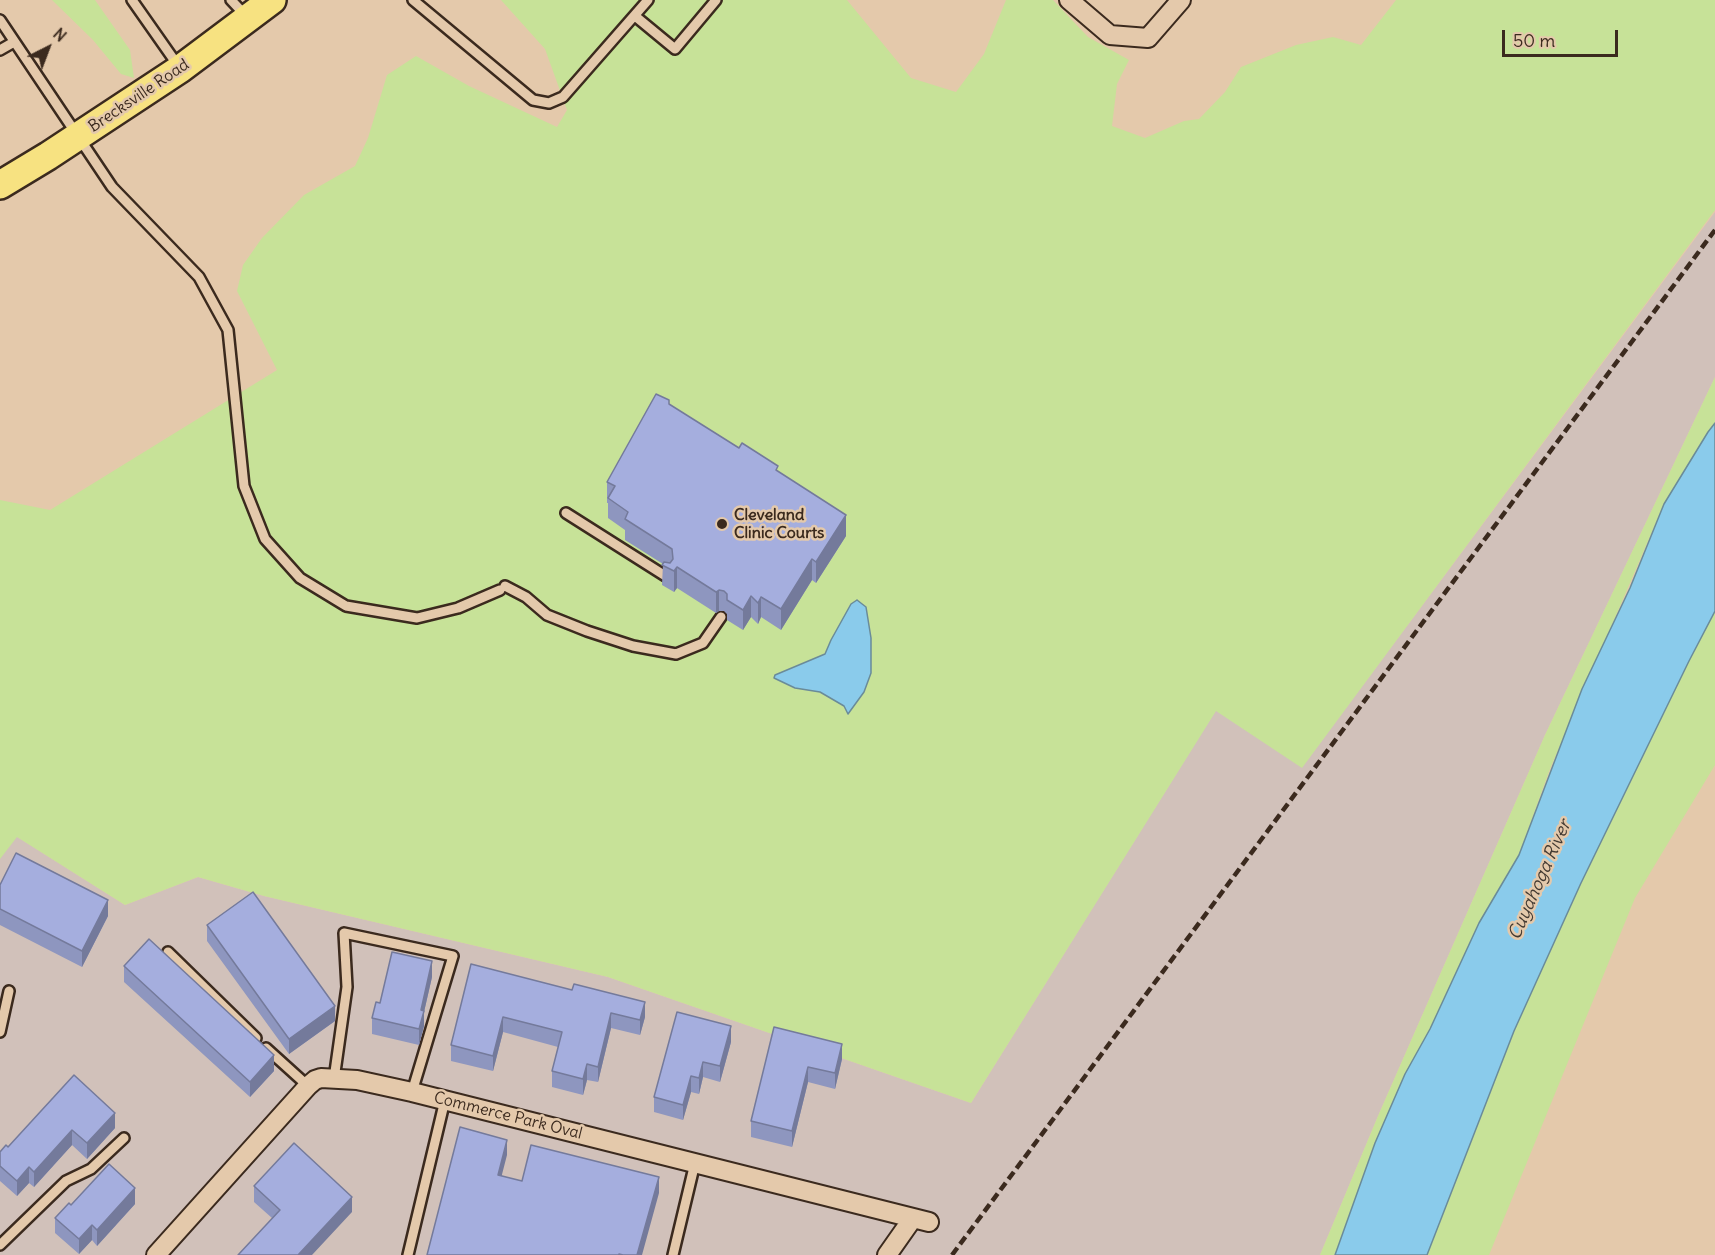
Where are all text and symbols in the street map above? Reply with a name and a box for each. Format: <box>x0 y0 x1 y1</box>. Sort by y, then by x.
north arrow <box>18 18 78 78</box>
scale bar <box>1505 18 1620 56</box>
text: N <box>49 23 71 46</box>
text: 50 m <box>1513 29 1555 52</box>
street label: Brecksville Road <box>85 55 193 137</box>
place label: Cleveland Clinic Courts <box>734 505 824 543</box>
marker: Cleveland Clinic Courts <box>715 517 729 531</box>
water label: Cuyahoga River <box>1504 817 1576 943</box>
street label: Commerce Park Oval <box>432 1088 584 1144</box>

